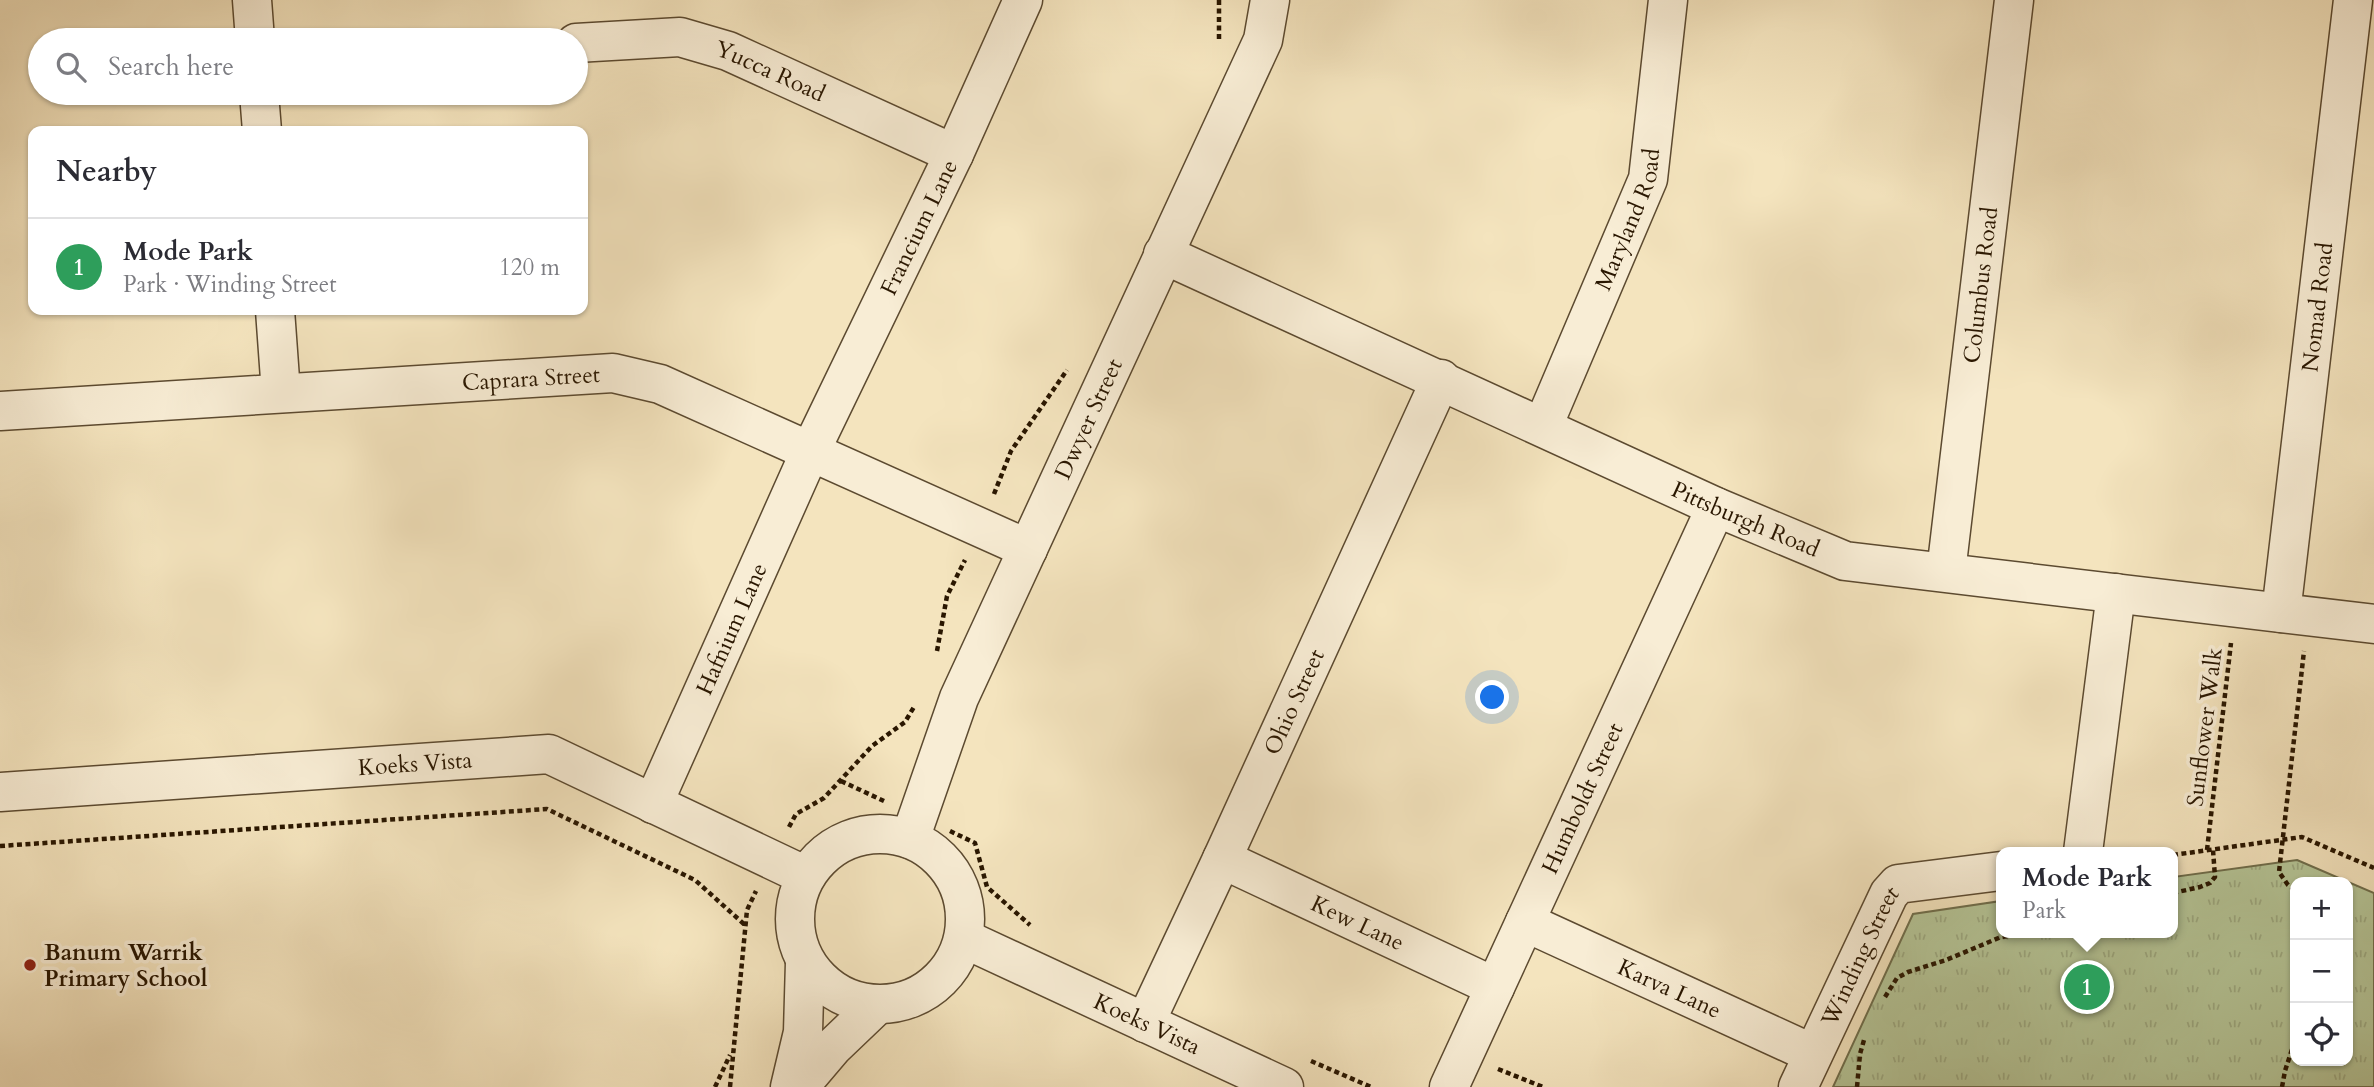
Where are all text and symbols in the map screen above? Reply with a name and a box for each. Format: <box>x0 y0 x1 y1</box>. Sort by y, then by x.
search box <box>28 28 588 105</box>
street label: Yucca Road <box>712 33 831 110</box>
icon: search <box>52 48 90 86</box>
text: Search here <box>108 49 234 84</box>
street label: Maryland Road <box>1587 146 1667 295</box>
text: Nearby <box>56 151 157 192</box>
street label: Francium Lane <box>873 155 965 301</box>
street label: Columbus Road <box>1956 204 2005 365</box>
text: Mode Park <box>123 234 253 269</box>
street label: Nomad Road <box>2294 240 2341 374</box>
text: 1 <box>73 252 85 283</box>
text: 120 m <box>499 252 560 283</box>
text: Park · Winding Street <box>123 269 337 300</box>
street label: Dwyer Street <box>1047 353 1130 484</box>
street label: Caprara Street <box>461 359 601 398</box>
street label: Pittsburgh Road <box>1666 474 1825 565</box>
street label: Hafnium Lane <box>689 558 775 700</box>
street label: Ohio Street <box>1257 644 1332 760</box>
street label: Sunflower Walk <box>2179 645 2230 808</box>
your location <box>1475 680 1509 714</box>
street label: Humboldt Street <box>1534 718 1631 879</box>
street label: Koeks Vista <box>357 744 473 783</box>
popup <box>1996 847 2178 938</box>
text: Mode Park <box>2022 860 2152 895</box>
map controls <box>2290 877 2353 1066</box>
button: + <box>2290 877 2353 940</box>
street label: Winding Street <box>1814 879 1906 1032</box>
street label: Kew Lane <box>1306 888 1409 958</box>
text: Park <box>2022 895 2066 926</box>
place label: Banum Warrik Primary School <box>44 937 208 994</box>
button: − <box>2290 940 2353 1003</box>
street label: Karva Lane <box>1613 952 1726 1026</box>
marker: Banum Warrik Primary School <box>22 957 38 973</box>
pin: 1 <box>2064 961 2110 1013</box>
street label: Koeks Vista <box>1089 986 1206 1062</box>
button: locate <box>2290 1003 2353 1066</box>

